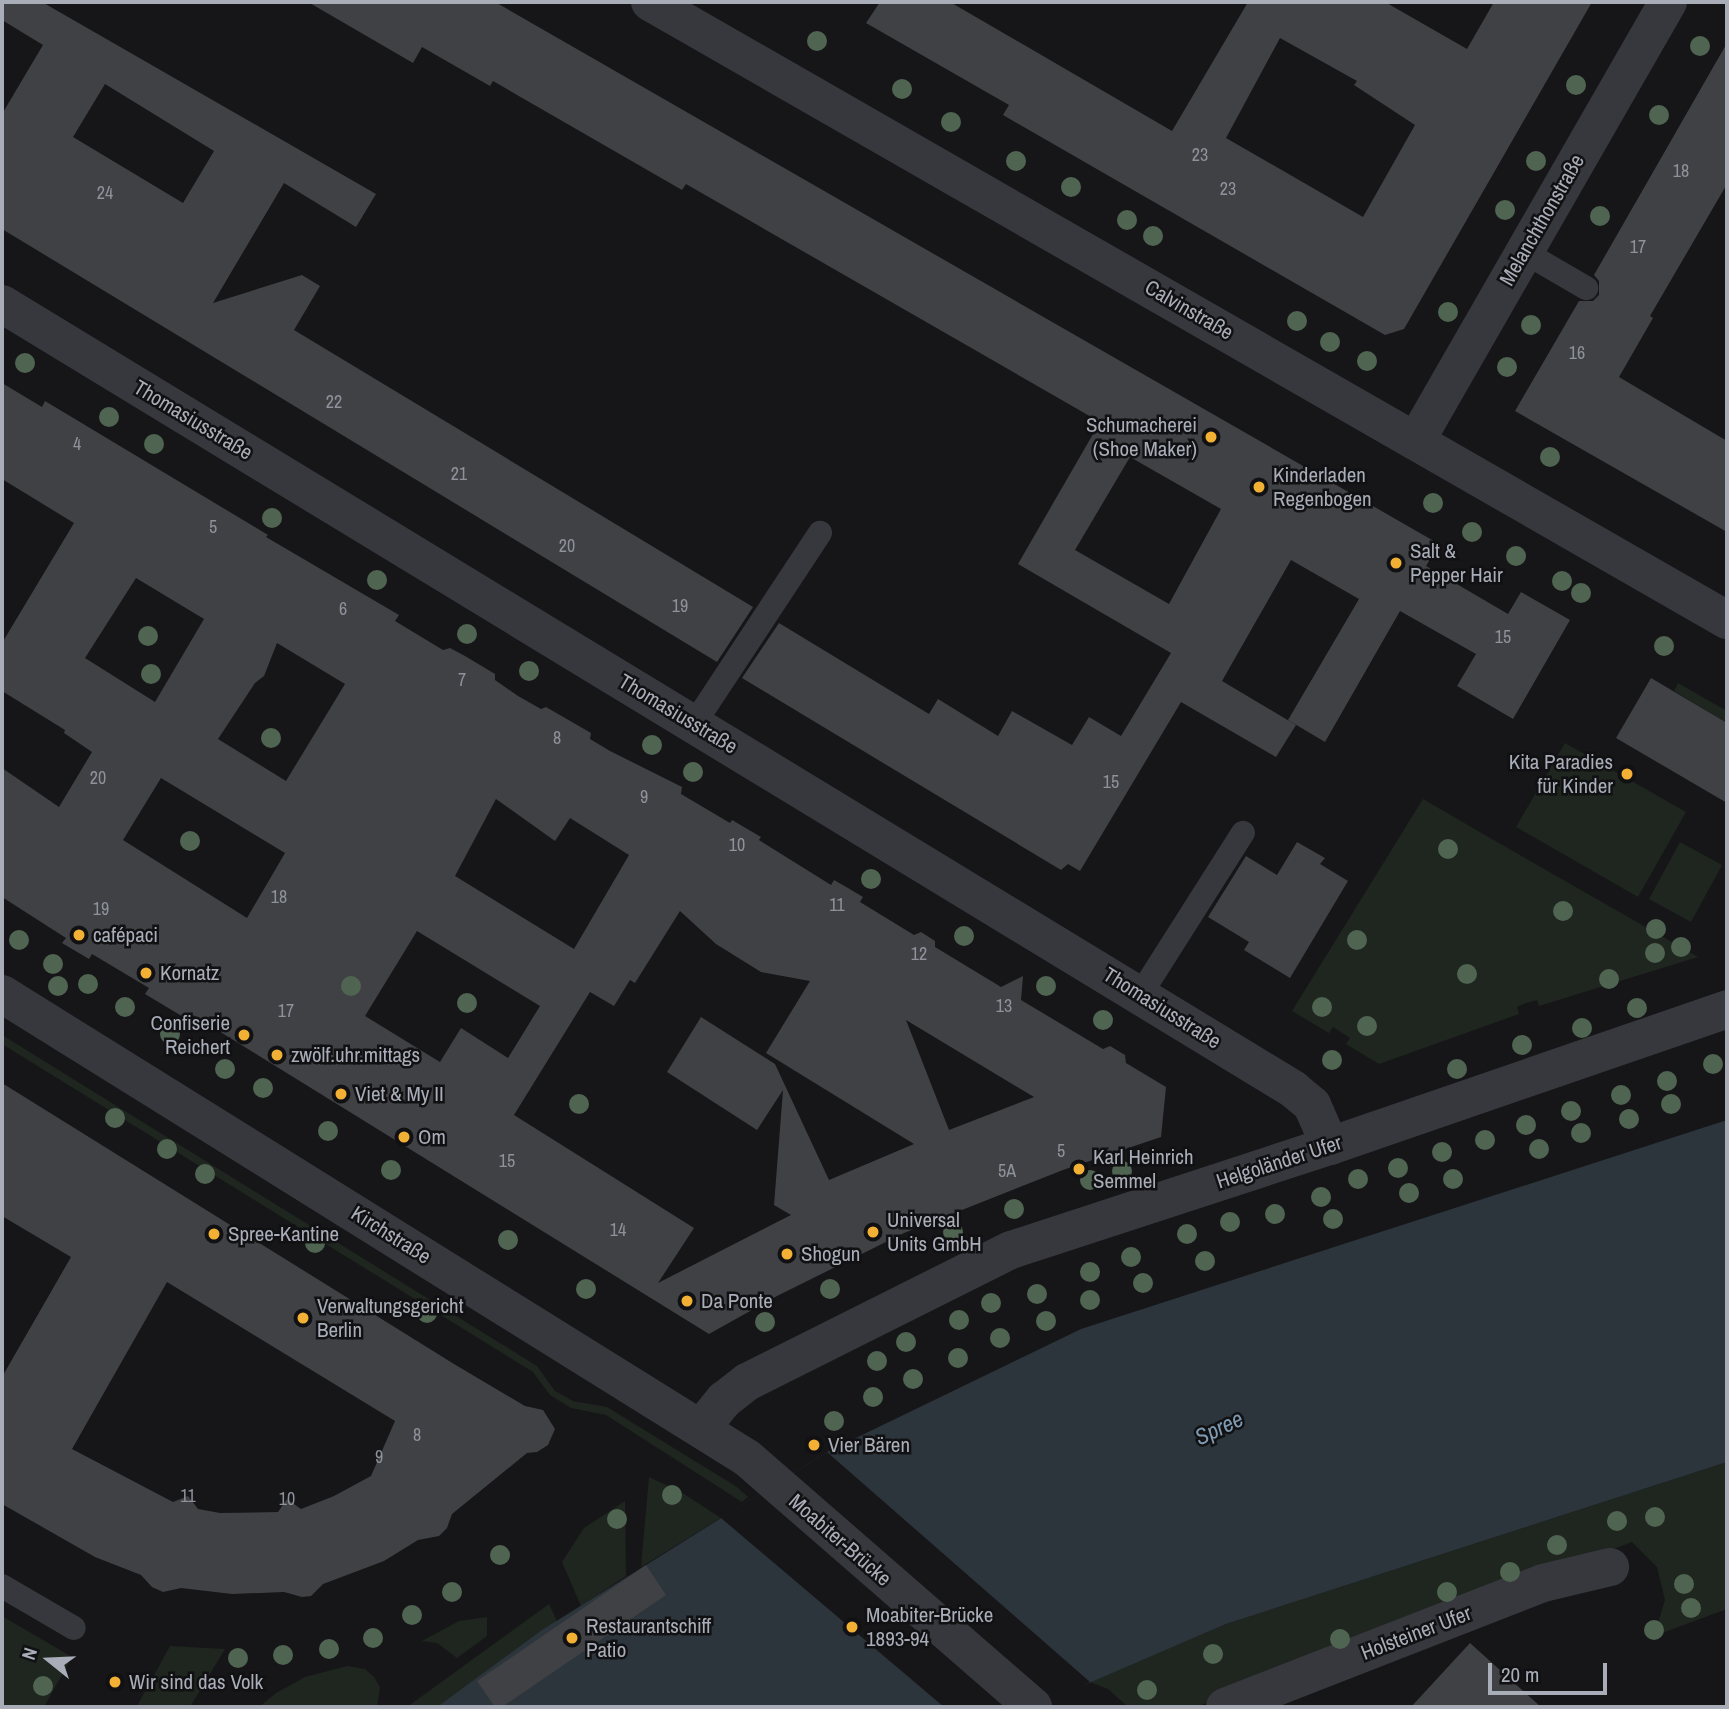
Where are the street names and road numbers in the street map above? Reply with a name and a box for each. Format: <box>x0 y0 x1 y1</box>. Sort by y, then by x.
street label: Melanchthonstraße <box>1494 150 1590 290</box>
street label: Calvinstraße <box>1140 275 1238 345</box>
street label: Thomasiusstraße <box>129 375 257 465</box>
street label: Thomasiusstraße <box>614 669 742 759</box>
street label: Thomasiusstraße <box>1099 962 1225 1054</box>
street label: Helgoländer Ufer <box>1213 1130 1345 1194</box>
street label: Kirchstraße <box>347 1201 435 1269</box>
street label: Moabiter-Brücke <box>784 1489 896 1591</box>
street label: Holsteiner Ufer <box>1357 1600 1475 1666</box>

